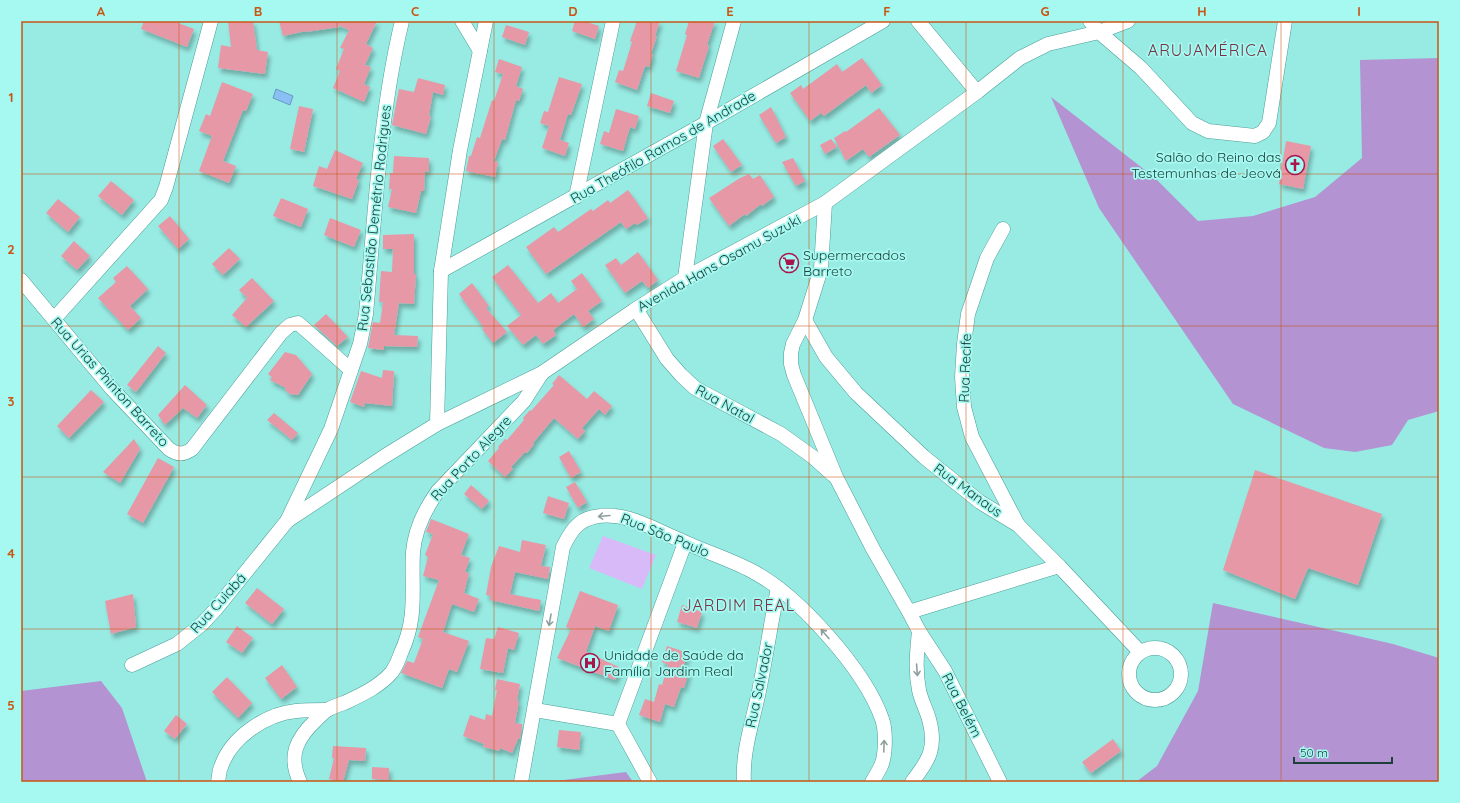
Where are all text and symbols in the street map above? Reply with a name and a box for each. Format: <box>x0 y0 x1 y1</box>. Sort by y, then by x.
text: A <box>97 3 106 19</box>
text: B <box>254 3 262 19</box>
text: C <box>411 3 419 19</box>
text: D <box>568 3 578 19</box>
text: E <box>726 3 734 19</box>
text: F <box>883 3 891 19</box>
text: G <box>1040 3 1050 19</box>
text: H <box>1197 3 1207 19</box>
text: I <box>1357 3 1361 19</box>
district label: ARUJAMÉRICA <box>1148 40 1268 60</box>
street label: Rua Theófilo Ramos de Andrade <box>567 86 759 208</box>
text: 1 <box>8 89 14 105</box>
street label: Rua Sebastião Demétrio Rodrigues <box>353 104 395 332</box>
place label: Salão do Reino das Testemunhas de Jeová <box>1131 148 1281 182</box>
church icon: Salão do Reino das Testemunhas de Jeová <box>1284 154 1306 176</box>
street label: Avenida Hans Osamu Suzuki <box>634 210 804 316</box>
text: 2 <box>7 241 15 257</box>
place label: Supermercados Barreto <box>803 246 906 280</box>
supermarket icon: Supermercados Barreto <box>778 252 800 274</box>
street label: Rua Urias Phinton Barreto <box>47 313 173 451</box>
street label: Rua Recife <box>955 333 975 403</box>
street label: Rua Natal <box>692 380 758 428</box>
text: 3 <box>8 393 15 409</box>
street label: Rua Porto Alegre <box>427 411 515 504</box>
street label: Rua Manaus <box>930 459 1006 521</box>
street label: Rua São Paulo <box>618 509 712 561</box>
one-way arrow <box>598 512 611 519</box>
text: 4 <box>7 545 15 561</box>
street label: Rua Cuiabá <box>186 569 250 637</box>
district label: JARDIM REAL <box>683 595 795 615</box>
one-way arrow <box>546 614 554 627</box>
one-way arrow <box>821 629 830 639</box>
street label: Rua Salvador <box>741 640 777 729</box>
place label: Unidade de Saúde da Família Jardim Real <box>604 646 744 680</box>
hospital icon: Unidade de Saúde da Família Jardim Real <box>579 652 601 674</box>
one-way arrow <box>913 663 920 676</box>
street label: Rua Belém <box>938 670 986 740</box>
text: 5 <box>7 697 15 713</box>
scale bar <box>1294 739 1392 765</box>
one-way arrow <box>880 740 888 753</box>
text: 50 m <box>1300 745 1328 760</box>

